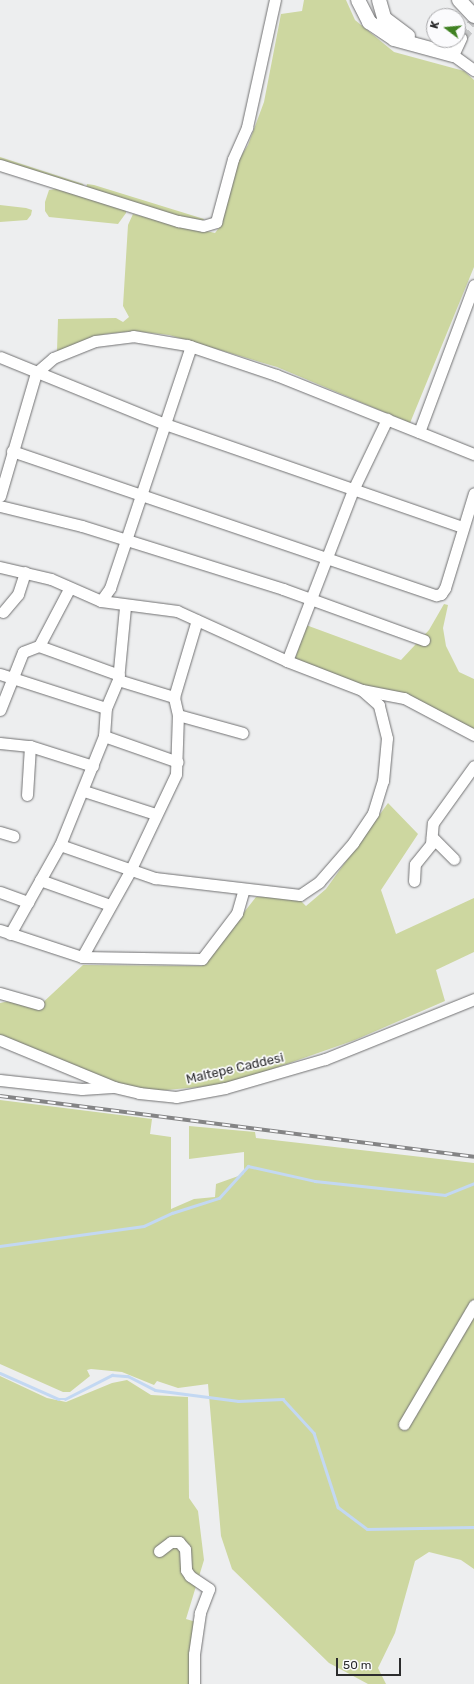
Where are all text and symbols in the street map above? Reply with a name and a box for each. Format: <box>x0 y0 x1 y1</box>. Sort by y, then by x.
north arrow <box>426 8 466 48</box>
text: K <box>428 20 442 30</box>
street label: Maltepe Caddesi <box>185 1050 285 1088</box>
scale bar <box>338 1650 403 1676</box>
text: 50 m <box>343 1658 371 1672</box>

